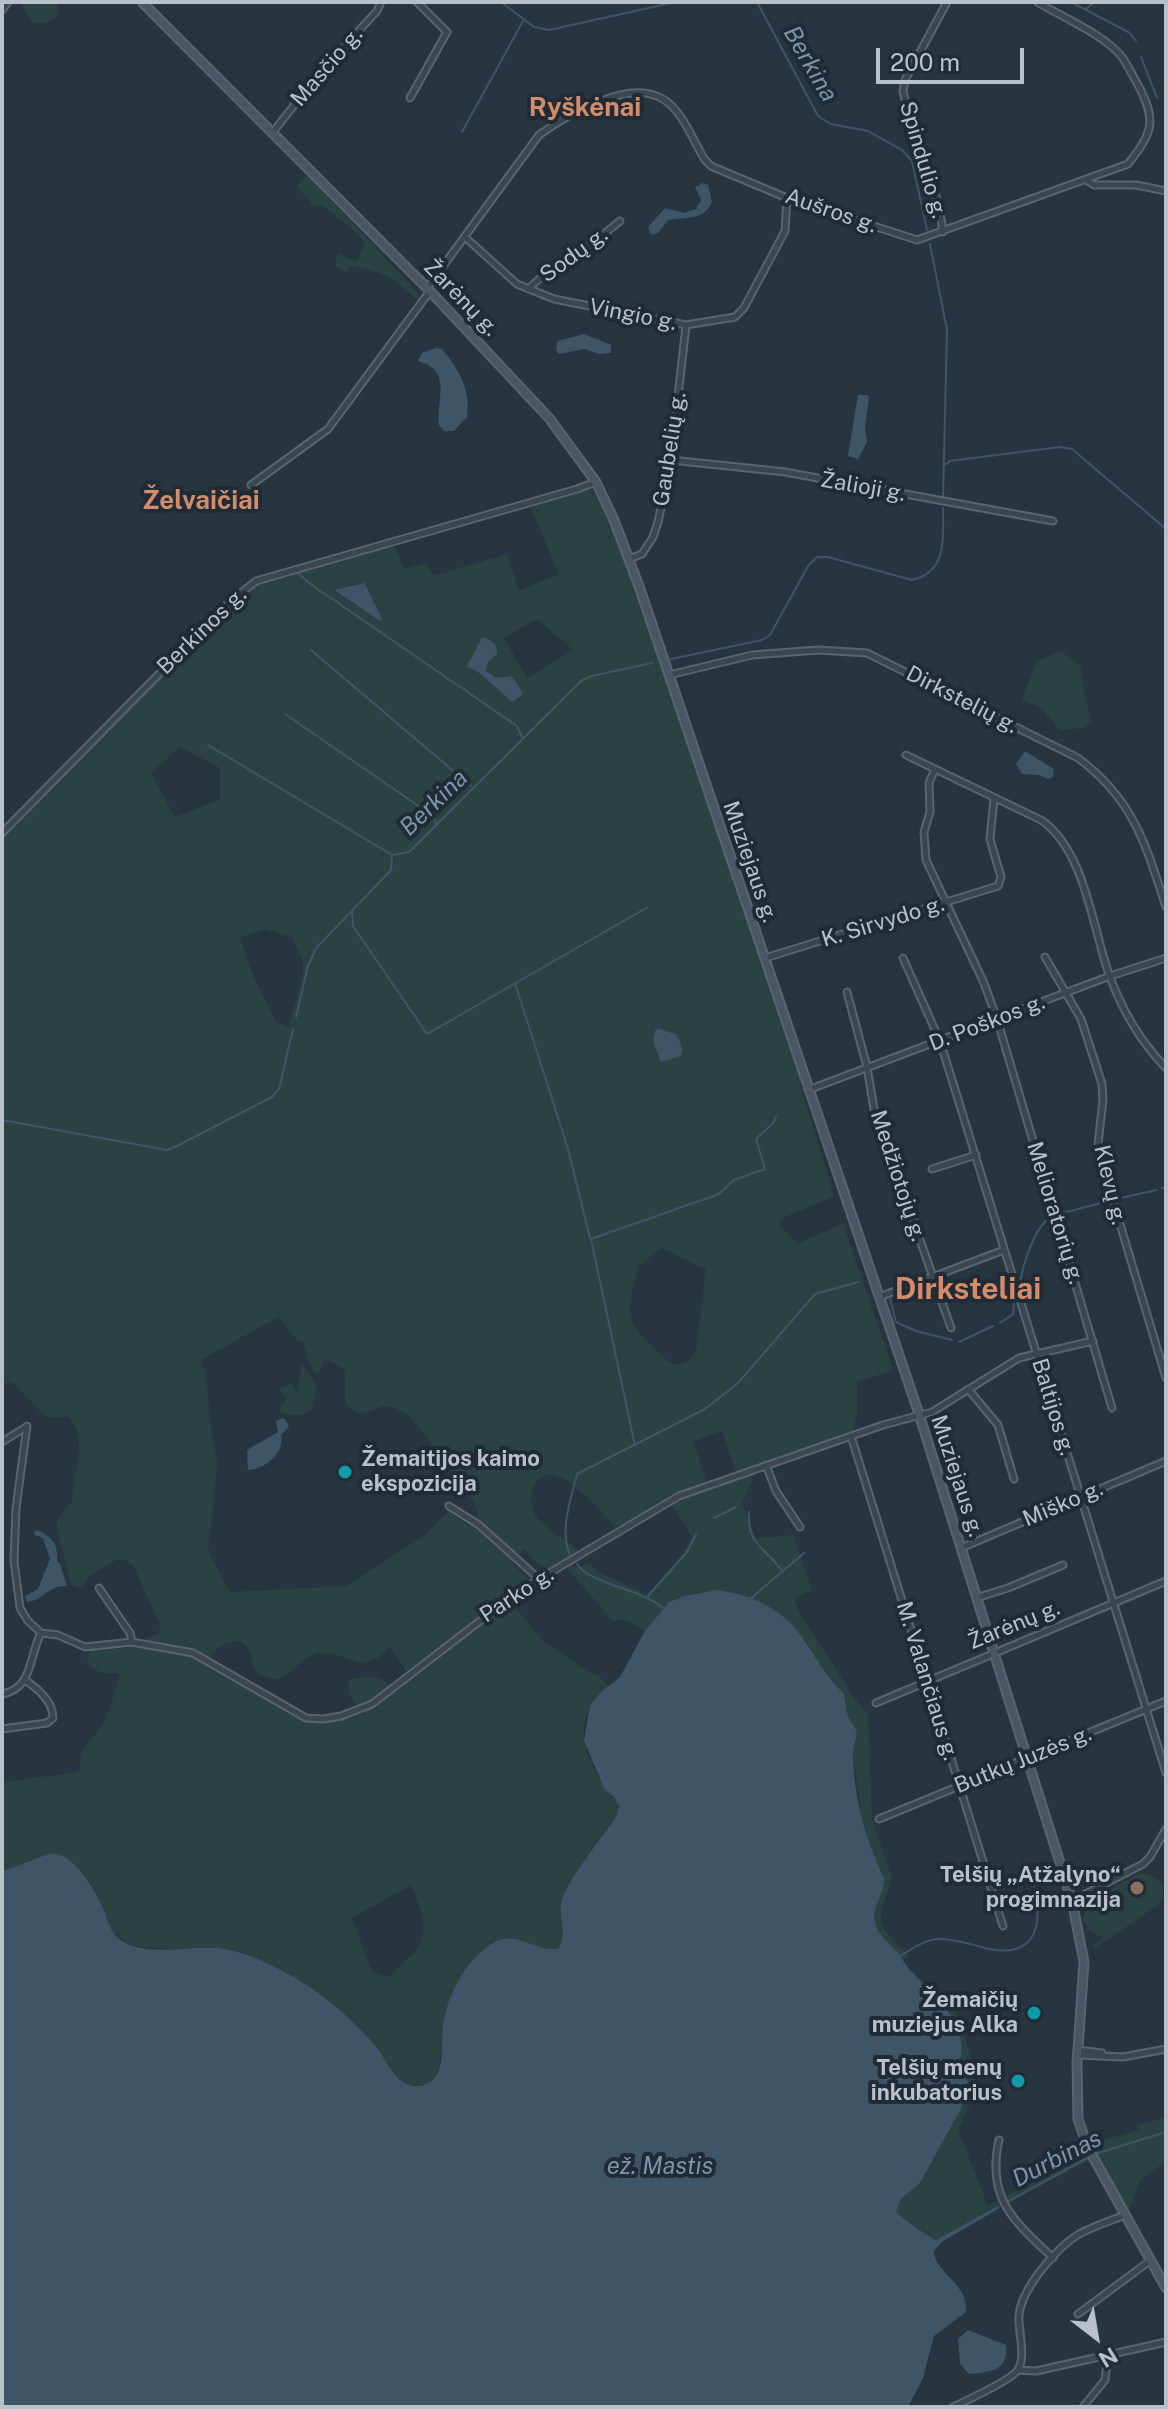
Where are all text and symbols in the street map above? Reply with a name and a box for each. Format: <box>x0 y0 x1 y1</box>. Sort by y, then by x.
water label: Berkina <box>777 21 843 107</box>
street label: Masčio g. <box>285 22 369 112</box>
scale bar <box>880 32 1028 82</box>
text: 200 m <box>890 48 960 76</box>
district label: Ryškėnai <box>529 92 641 124</box>
street label: Spindulio g. <box>894 98 952 222</box>
street label: Aušros g. <box>782 183 880 239</box>
street label: Sodų g. <box>535 222 613 288</box>
street label: Žarėnų g. <box>418 254 504 342</box>
street label: Vingio g. <box>587 294 679 336</box>
street label: Gaubelių g. <box>648 390 692 508</box>
street label: Žalioji g. <box>818 467 908 507</box>
district label: Želvaičiai <box>142 485 260 517</box>
street label: Berkinos g. <box>152 582 252 680</box>
street label: Dirkstelių g. <box>902 661 1022 739</box>
water label: Berkina <box>394 764 474 842</box>
street label: Muziejaus g. <box>717 798 783 926</box>
street label: K. Sirvydo g. <box>818 891 948 953</box>
street label: D. Poškos g. <box>925 989 1049 1057</box>
street label: Medžiotojų g. <box>864 1107 932 1245</box>
street label: Melioratorių g. <box>1021 1139 1089 1287</box>
street label: Klevų g. <box>1088 1142 1132 1228</box>
district label: Dirksteliai <box>895 1272 1041 1308</box>
street label: Baltijos g. <box>1026 1355 1080 1459</box>
street label: Muziejaus g. <box>925 1412 989 1540</box>
place label: Žemaitijos kaimo ekspozicija <box>361 1446 540 1498</box>
marker: Žemaitijos kaimo ekspozicija <box>336 1463 354 1481</box>
street label: Miško g. <box>1019 1475 1107 1533</box>
street label: Parko g. <box>475 1561 559 1629</box>
street label: Žarėnų g. <box>964 1595 1064 1655</box>
street label: M. Valančiaus g. <box>890 1598 964 1764</box>
street label: Butkų Juzės g. <box>951 1720 1095 1800</box>
place label: Telšių „Atžalyno“ progimnazija <box>940 1862 1121 1914</box>
marker: Telšių „Atžalyno“ progimnazija <box>1128 1879 1146 1897</box>
place label: Žemaičių muziejus Alka <box>872 1987 1018 2038</box>
marker: Žemaičių muziejus Alka <box>1025 2004 1043 2022</box>
place label: Telšių menų inkubatorius <box>871 2055 1002 2106</box>
marker: Telšių menų inkubatorius <box>1009 2072 1027 2090</box>
water label: Durbinas <box>1008 2124 1106 2194</box>
water label: ež. Mastis <box>607 2153 713 2181</box>
north arrow <box>1056 2297 1136 2377</box>
text: N <box>1094 2342 1122 2373</box>

